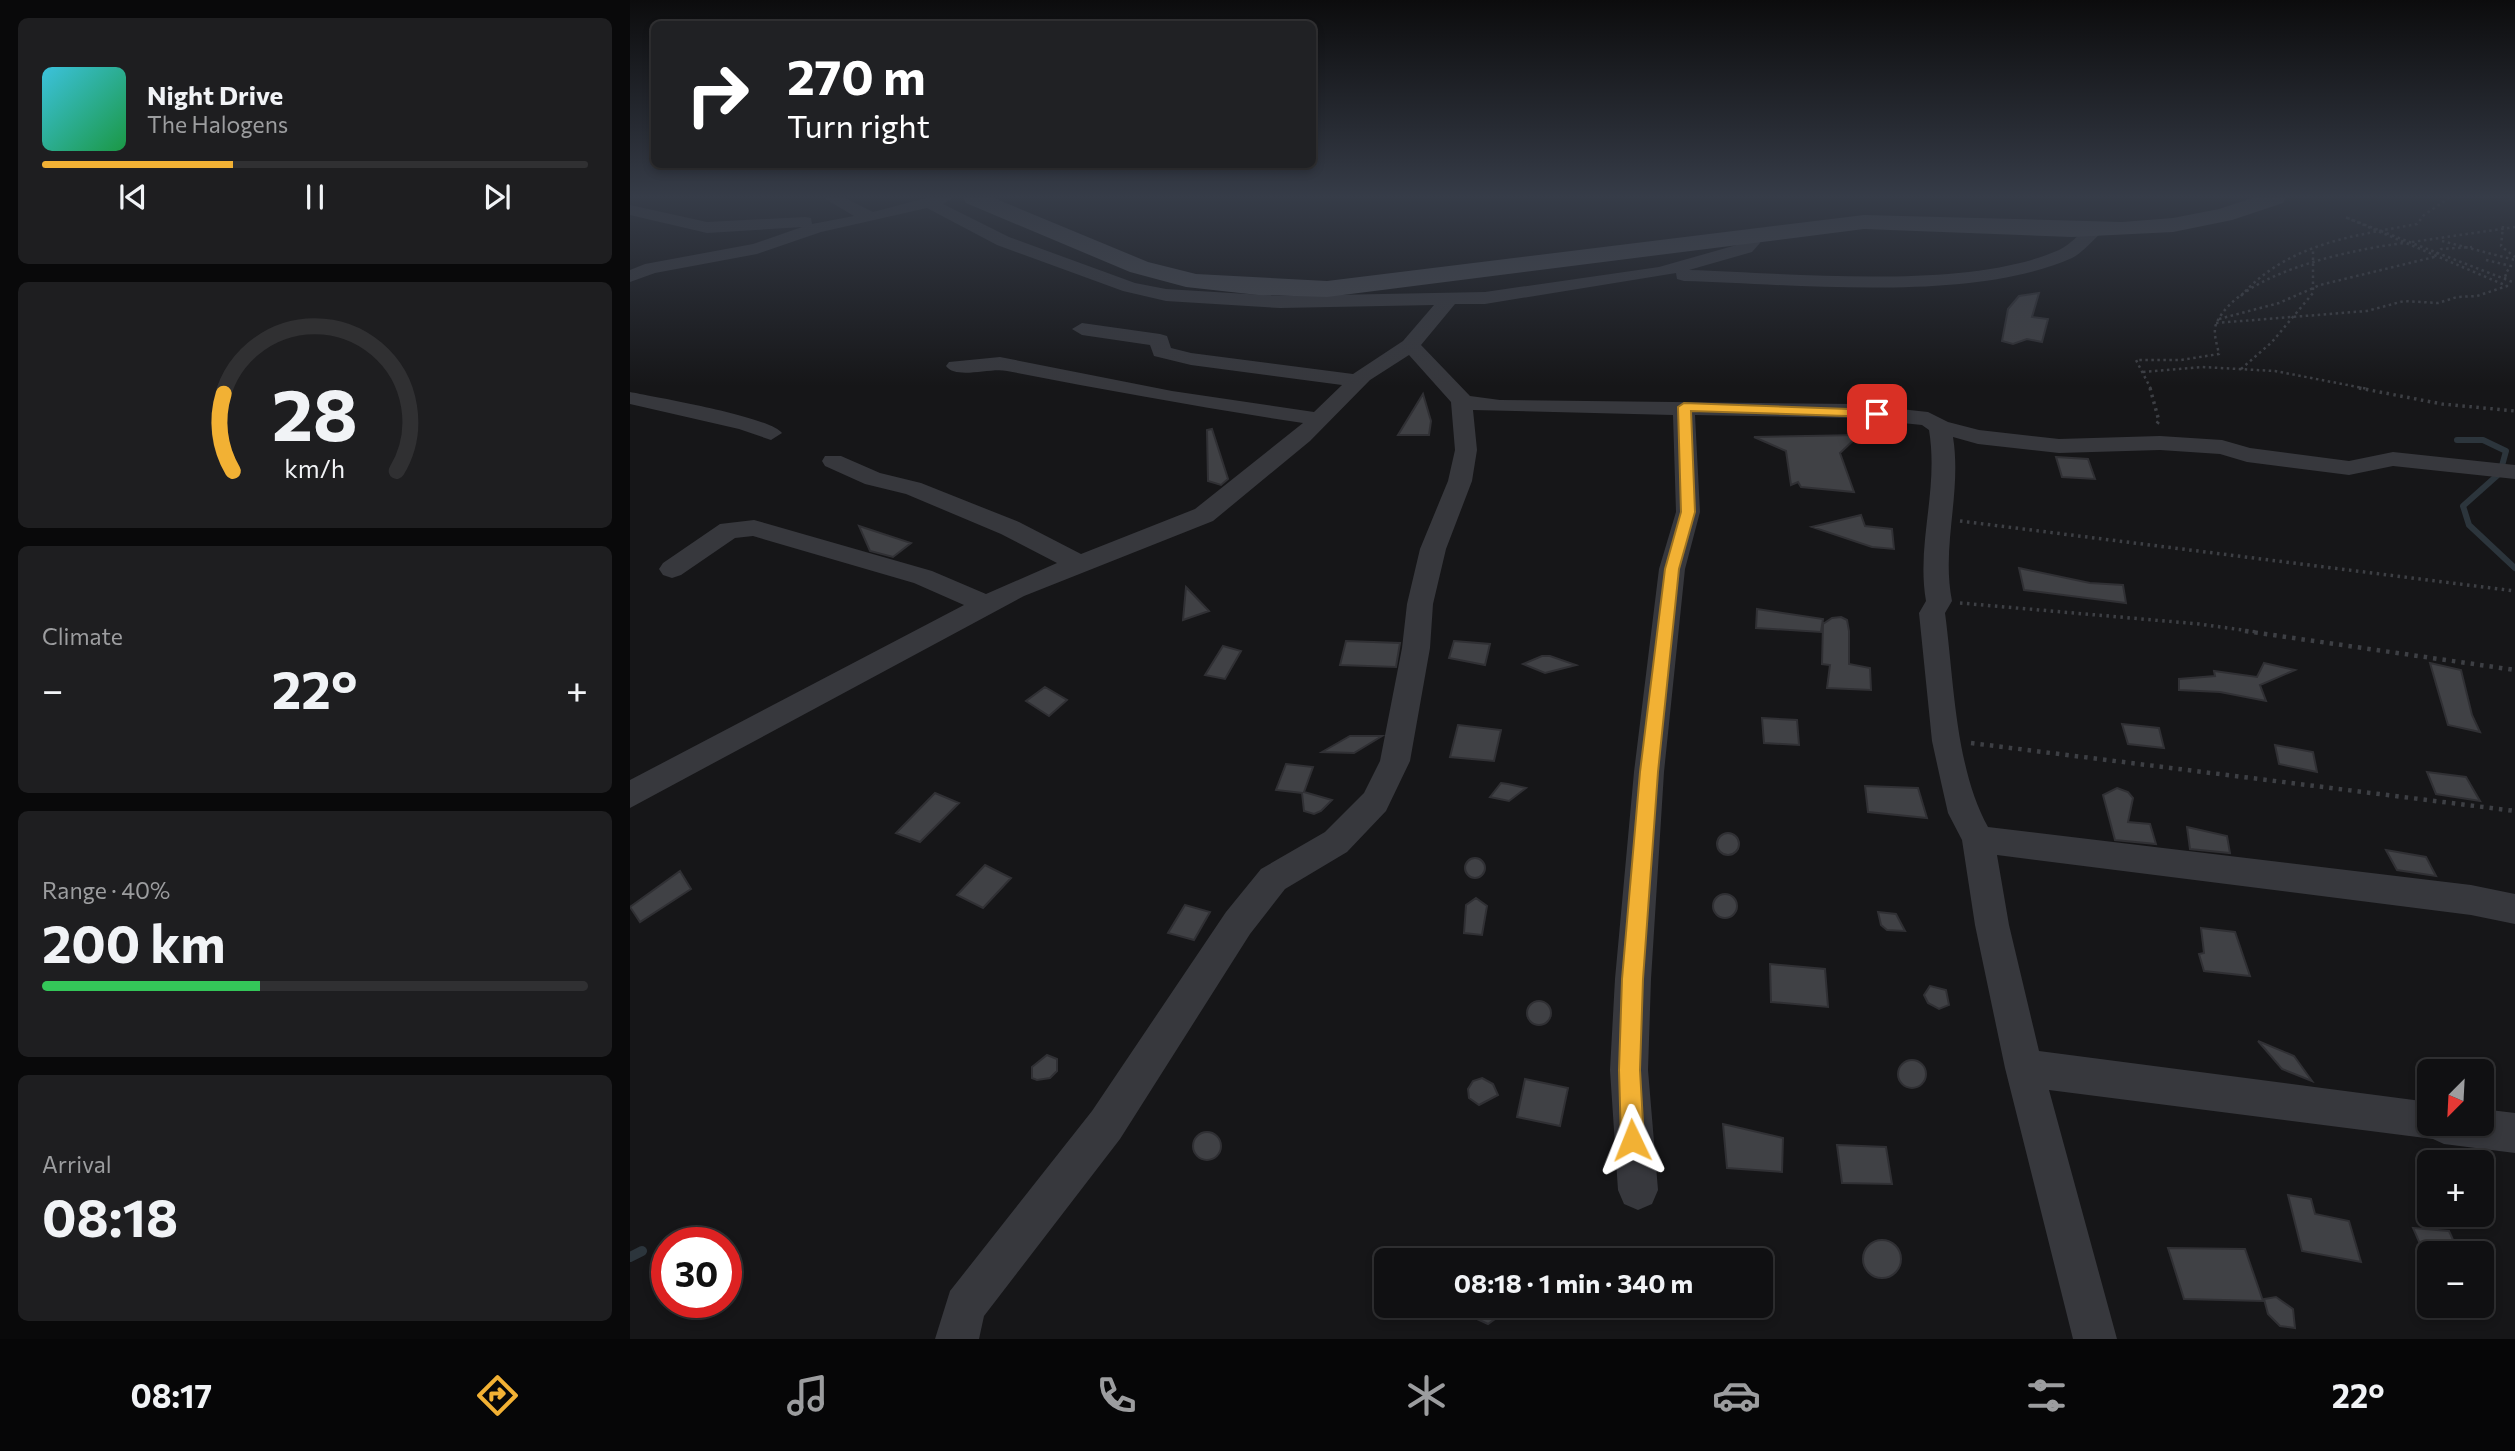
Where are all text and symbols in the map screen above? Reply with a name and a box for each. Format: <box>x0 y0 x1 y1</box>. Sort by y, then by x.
text: 270 m <box>787 45 926 105</box>
icon: right <box>672 49 763 140</box>
text: Night Drive <box>147 79 283 110</box>
text: Turn right <box>787 105 930 145</box>
text: The Halogens <box>147 110 288 138</box>
icon: previous <box>114 178 152 216</box>
icon: pause <box>296 178 334 216</box>
icon: next <box>478 178 516 216</box>
text: 28 <box>272 368 358 457</box>
pin <box>1847 384 1907 444</box>
icon: arrive <box>1858 395 1896 433</box>
text: km/h <box>285 453 345 483</box>
text: Climate <box>42 622 123 650</box>
text: 22° <box>272 656 357 720</box>
text: − <box>42 665 64 712</box>
text: + <box>566 665 588 712</box>
text: Range · 40% <box>42 876 170 904</box>
text: 200 km <box>42 910 226 974</box>
north arrow <box>2417 1059 2494 1136</box>
map controls <box>2417 1059 2494 1318</box>
position arrow <box>1595 1103 1669 1177</box>
text: Arrival <box>42 1150 112 1178</box>
button: + <box>2417 1150 2494 1227</box>
text: 08:18 <box>42 1184 178 1248</box>
speed limit sign: 30 <box>651 1227 742 1318</box>
button: − <box>2417 1241 2494 1318</box>
text: 08:18 · 1 min · 340 m <box>1454 1267 1693 1298</box>
icon: directions <box>473 1371 522 1420</box>
icon: music <box>783 1371 832 1420</box>
icon: phone <box>1092 1371 1141 1420</box>
icon: climate <box>1402 1371 1451 1420</box>
icon: car <box>1712 1371 1761 1420</box>
icon: filters <box>2022 1371 2071 1420</box>
text: 08:17 <box>130 1375 212 1415</box>
text: 22° <box>2332 1375 2385 1415</box>

